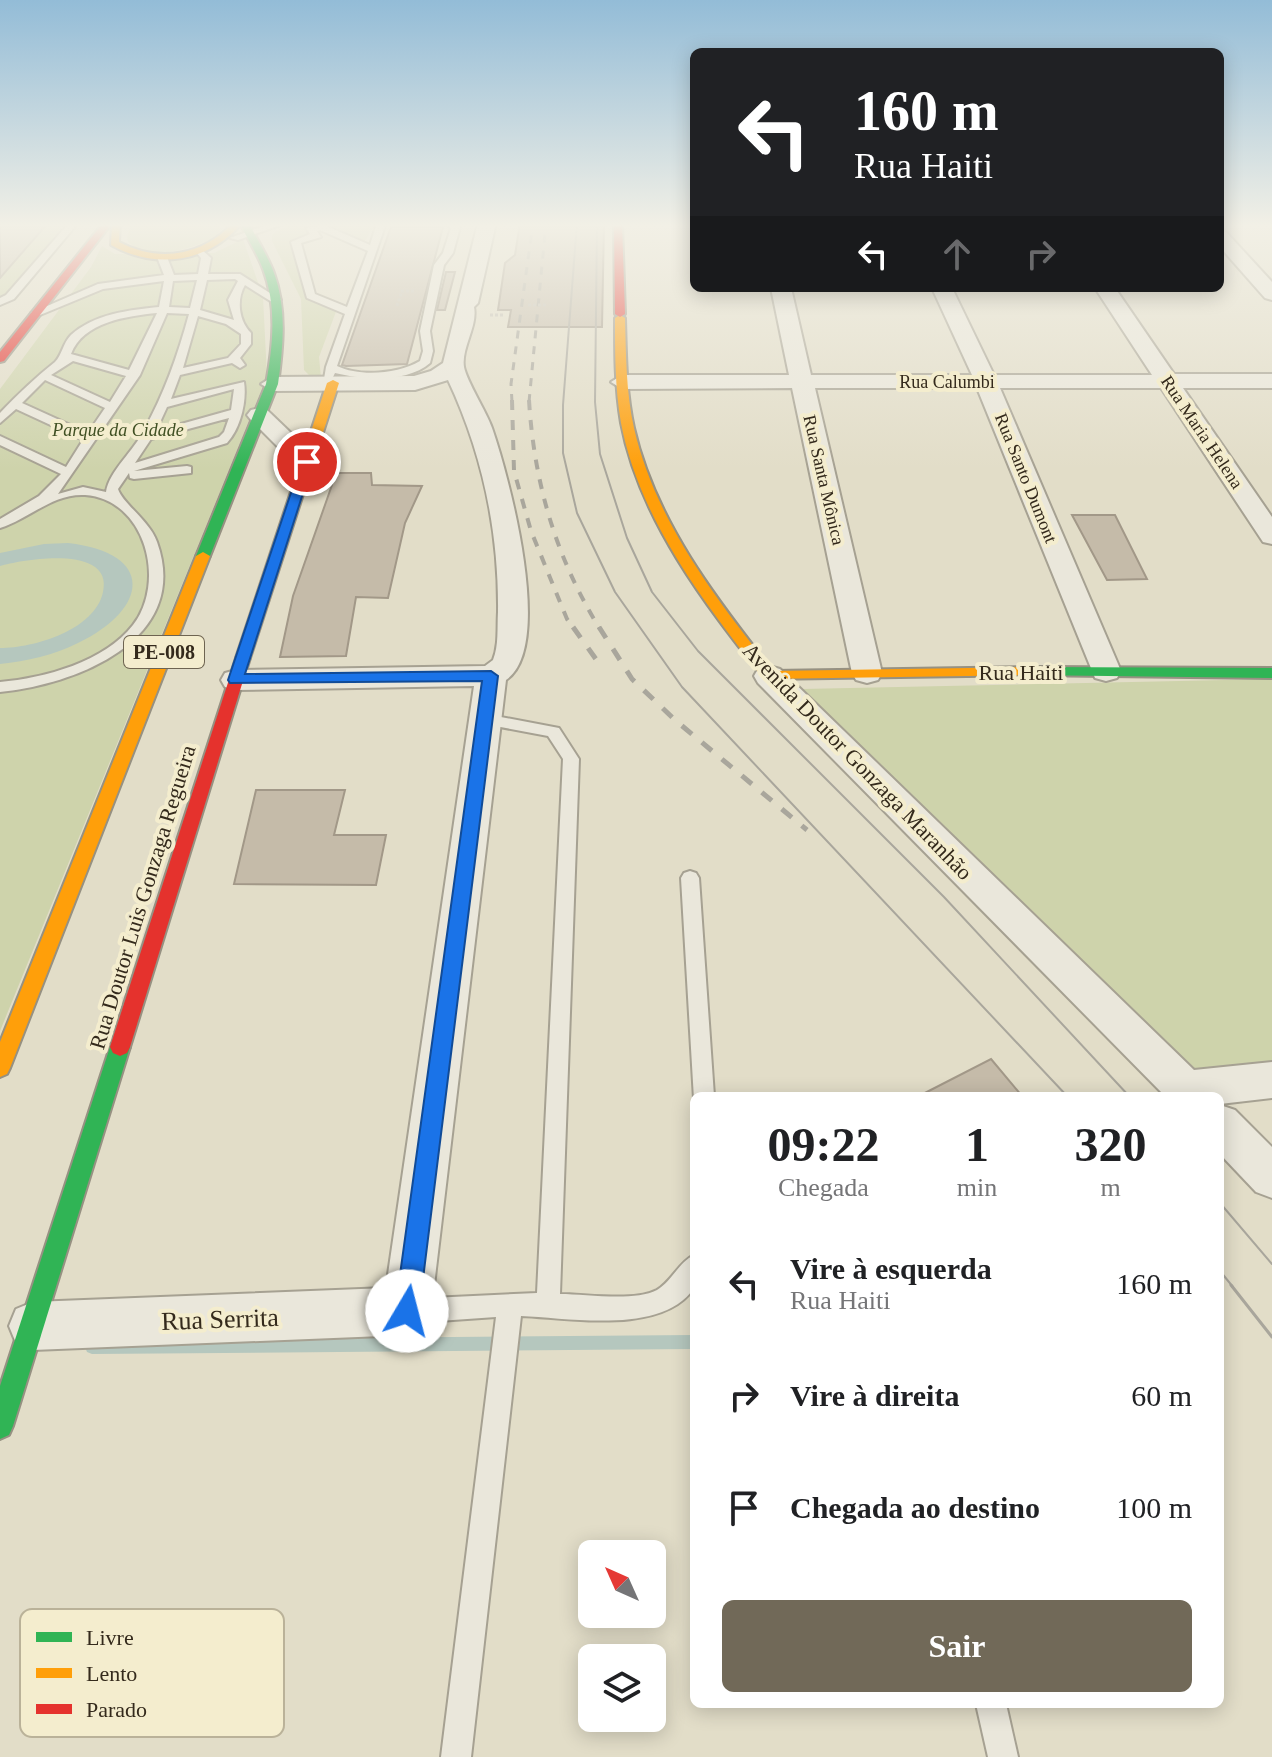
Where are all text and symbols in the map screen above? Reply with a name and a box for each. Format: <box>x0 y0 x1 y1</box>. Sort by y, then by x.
icon: left <box>722 80 826 184</box>
text: 160 m <box>854 80 999 142</box>
text: Rua Haiti <box>854 146 993 186</box>
icon: left <box>851 232 895 276</box>
icon: ahead <box>935 232 979 276</box>
icon: right <box>1019 232 1063 276</box>
street label: Rua Calumbi <box>899 372 995 392</box>
street label: Rua Maria Helena <box>1157 372 1247 492</box>
street label: Rua Santo Dumont <box>991 410 1061 546</box>
street label: Rua Santa Mônica <box>799 413 849 547</box>
park label: Parque da Cidade <box>51 420 184 440</box>
pin <box>273 428 341 496</box>
icon: arrive <box>285 440 329 484</box>
road number: PE-008 <box>124 636 204 668</box>
street label: Avenida Doutor Gonzaga Maranhão <box>738 638 977 885</box>
street label: Rua Haiti <box>979 660 1063 685</box>
street label: Rua Doutor Luis Gonzaga Regueira <box>84 742 201 1052</box>
text: 09:22 <box>767 1118 879 1171</box>
text: 1 <box>965 1118 989 1171</box>
text: 320 <box>1075 1118 1147 1171</box>
text: Chegada <box>778 1173 869 1202</box>
text: min <box>957 1173 997 1202</box>
text: m <box>1100 1173 1121 1202</box>
text: Vire à esquerda <box>790 1252 992 1285</box>
icon: left <box>722 1262 766 1306</box>
text: 160 m <box>1116 1267 1192 1300</box>
position arrow <box>365 1269 449 1353</box>
text: Rua Haiti <box>790 1286 890 1315</box>
street label: Rua Serrita <box>161 1303 280 1336</box>
icon: right <box>722 1374 766 1418</box>
text: Vire à direita <box>790 1379 959 1412</box>
text: 60 m <box>1131 1379 1192 1412</box>
icon: arrive <box>722 1486 766 1530</box>
text: Chegada ao destino <box>790 1491 1040 1524</box>
text: 100 m <box>1116 1491 1192 1524</box>
north arrow <box>578 1540 666 1628</box>
map controls <box>578 1540 666 1732</box>
button: Sair <box>722 1600 1192 1692</box>
legend <box>20 1609 284 1737</box>
text: Livre <box>86 1625 134 1650</box>
button: layers <box>578 1644 666 1732</box>
text: Lento <box>86 1661 137 1686</box>
text: Parado <box>86 1697 147 1722</box>

